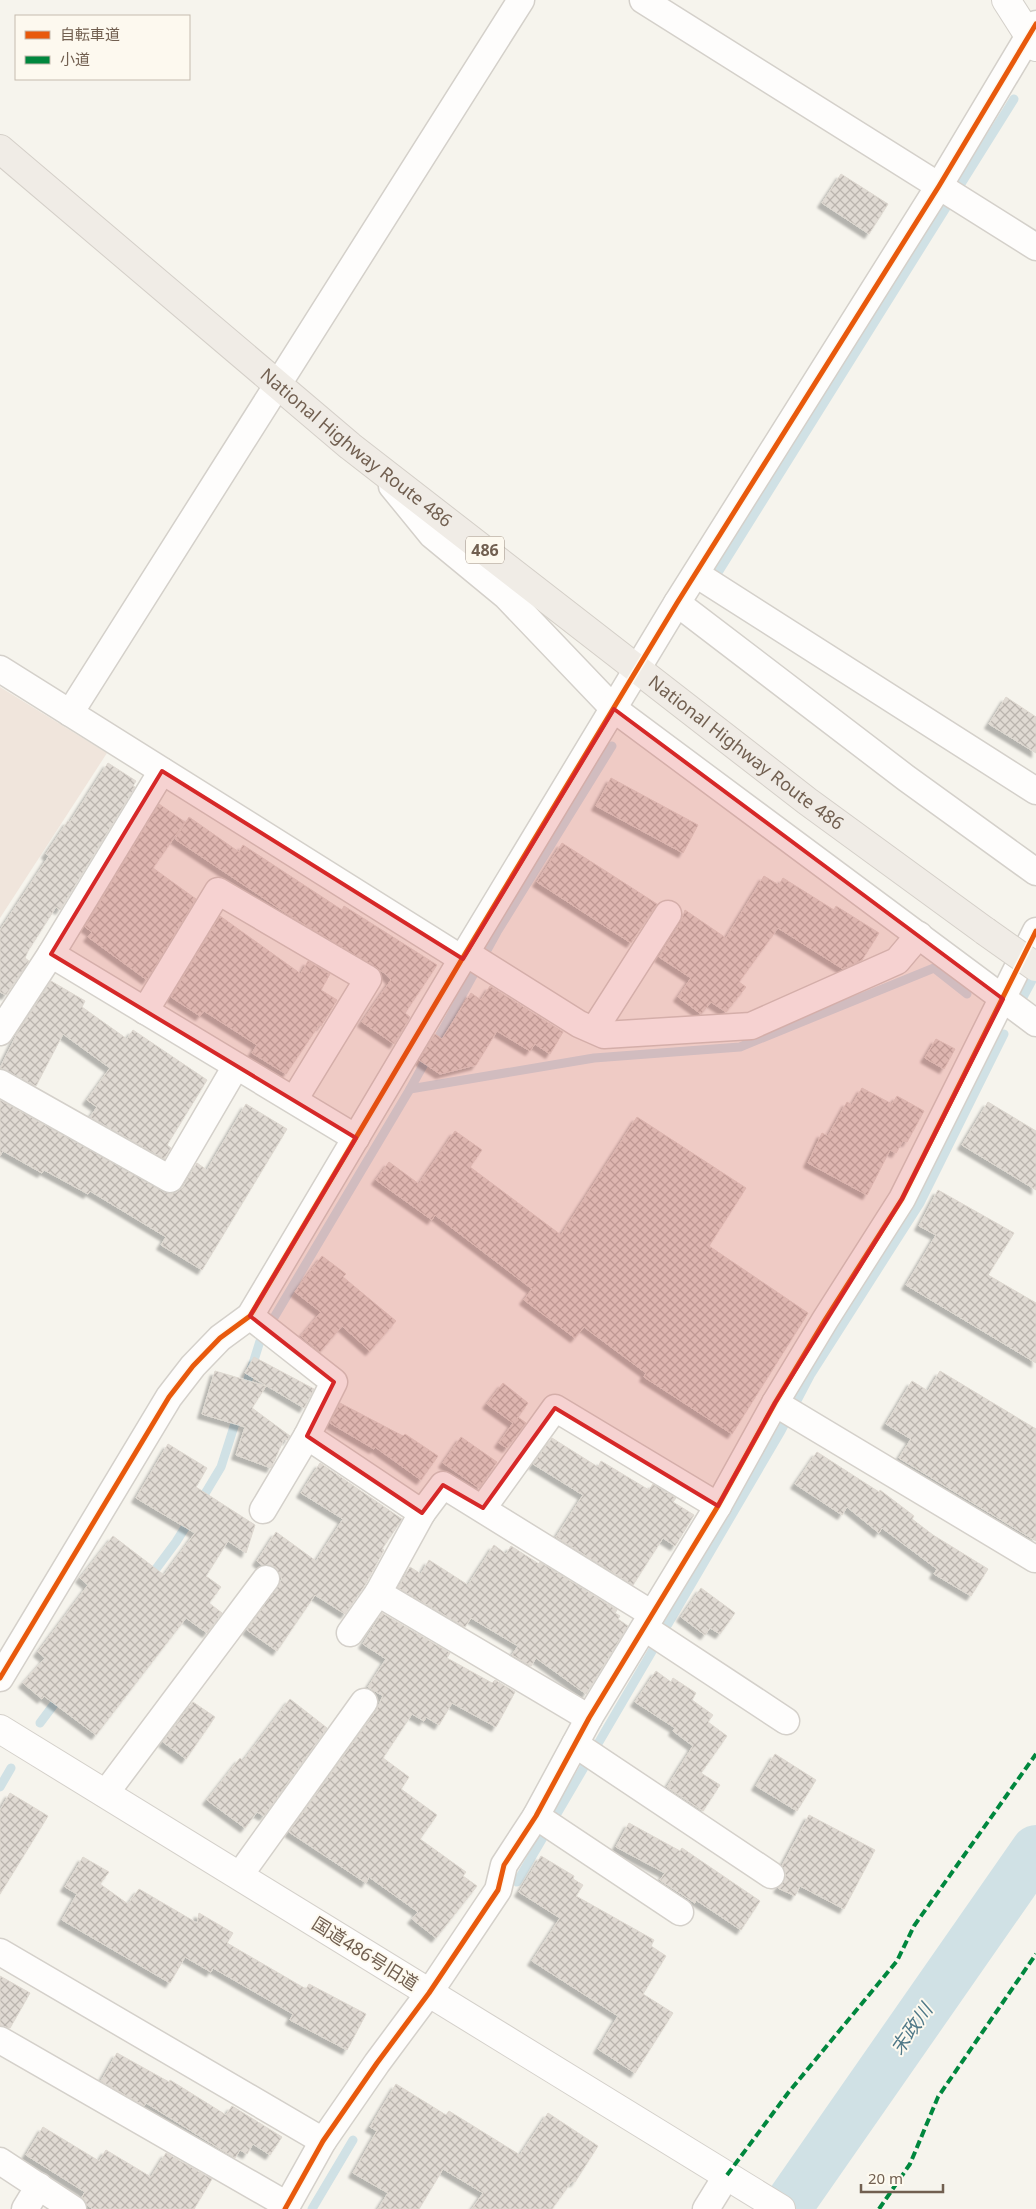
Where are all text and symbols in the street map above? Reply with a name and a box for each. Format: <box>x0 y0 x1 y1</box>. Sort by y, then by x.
legend <box>15 15 190 80</box>
text: 自転車道 <box>60 24 120 44</box>
text: 小道 <box>60 49 90 69</box>
street label: National Highway Route 486 <box>256 362 458 532</box>
road number: 486 <box>466 536 504 564</box>
street label: National Highway Route 486 <box>644 669 849 835</box>
street label: 国道486号旧道 <box>308 1911 423 1995</box>
water label: 末政川 <box>884 1997 939 2060</box>
scale bar <box>861 2162 944 2194</box>
text: 20 m <box>868 2168 903 2188</box>

